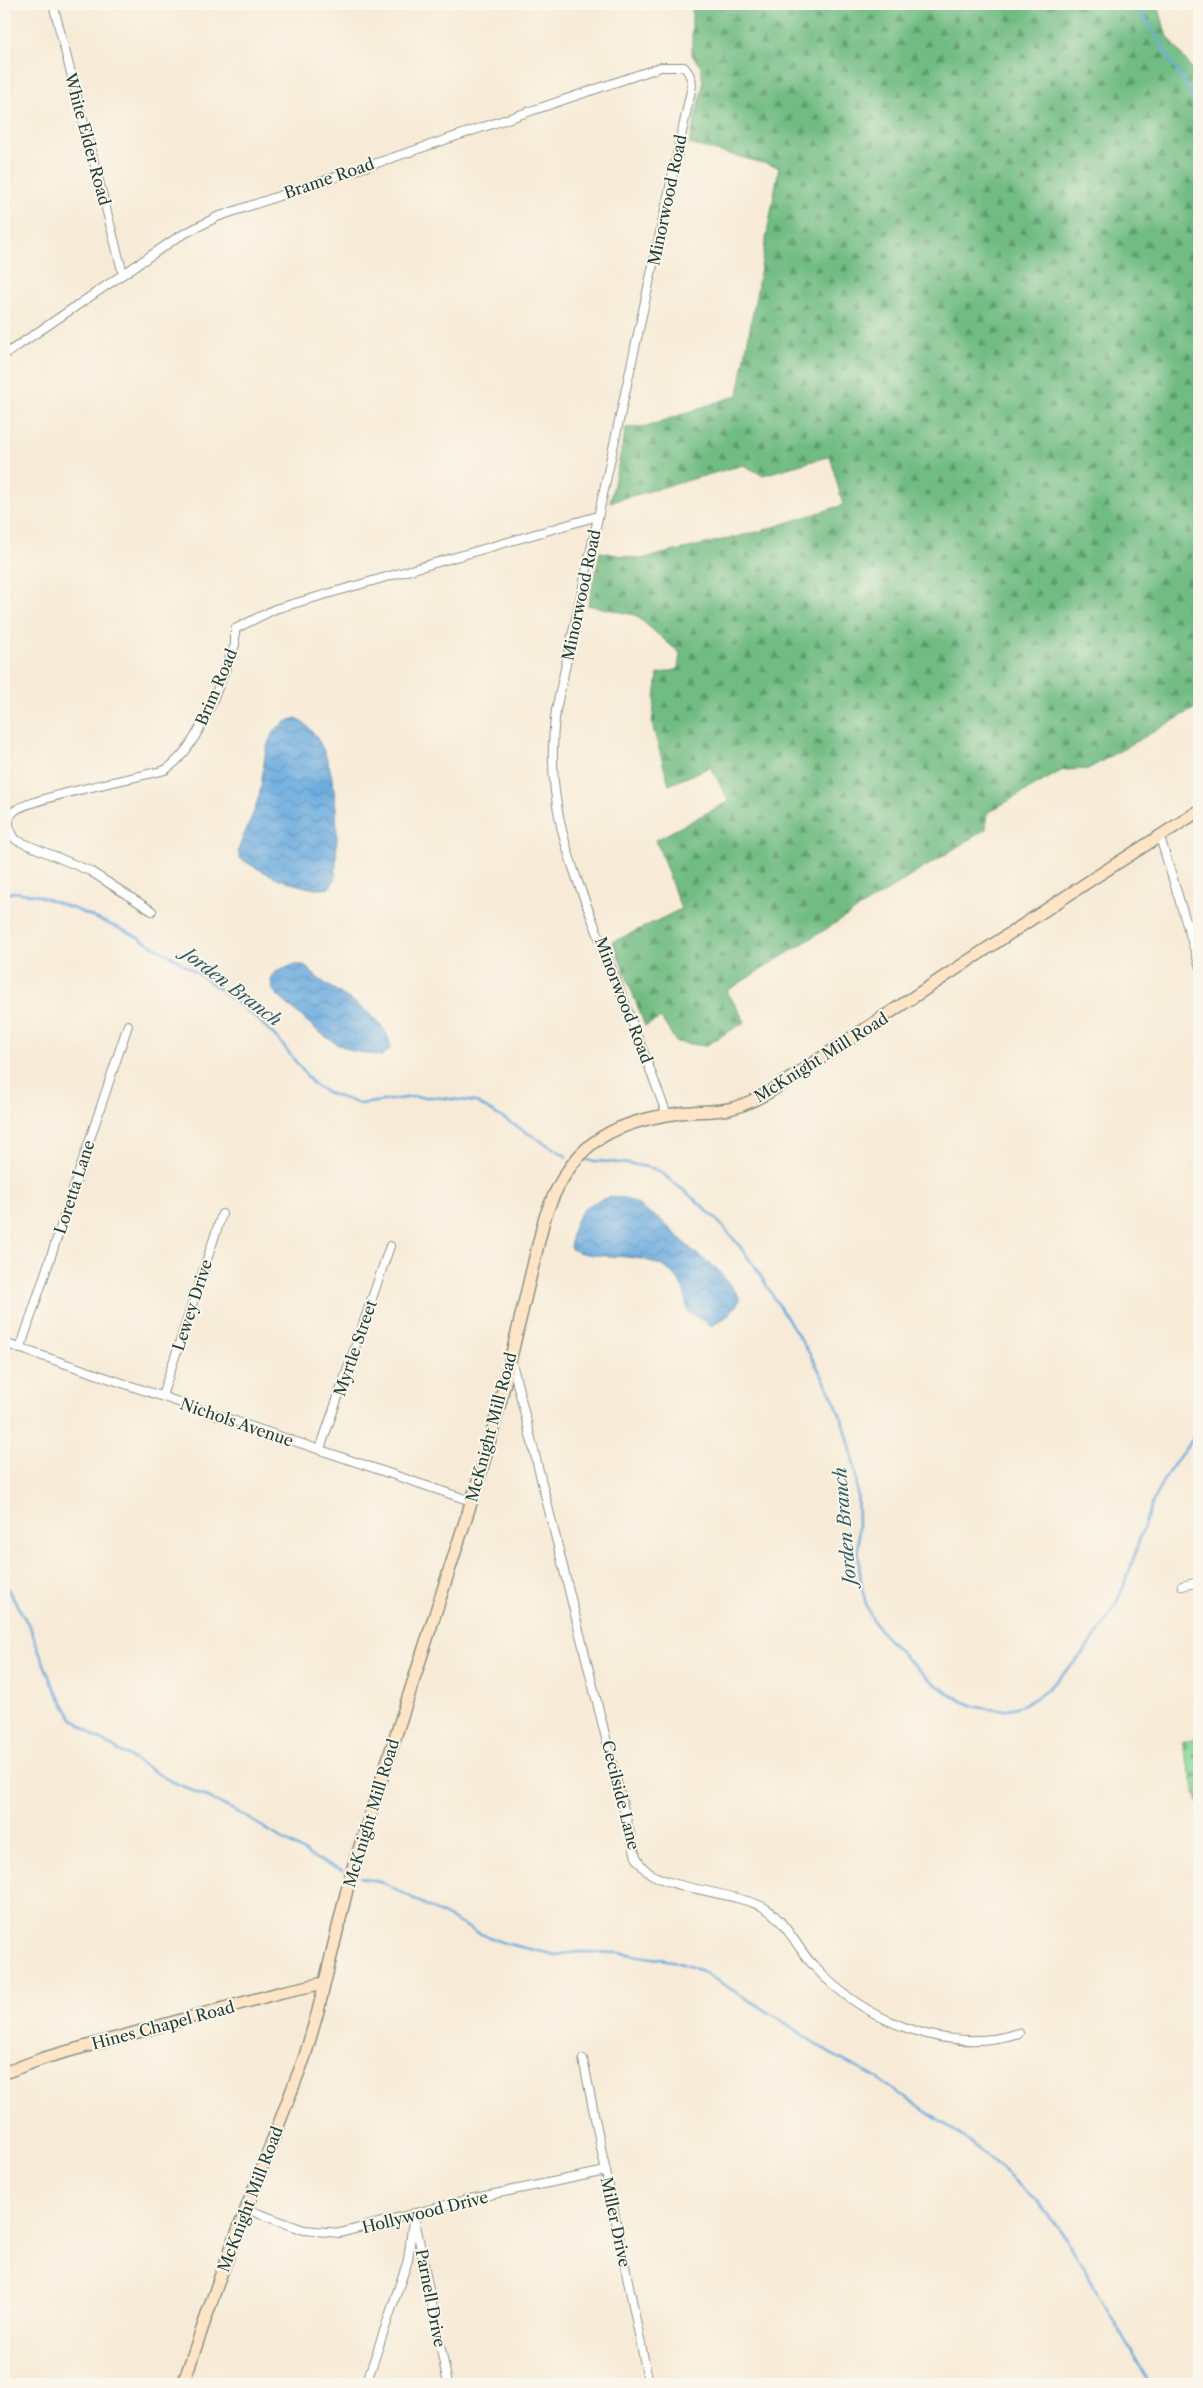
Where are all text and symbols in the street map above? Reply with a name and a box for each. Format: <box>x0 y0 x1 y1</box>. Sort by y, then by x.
street label: White Elder Road <box>60 70 115 208</box>
street label: Minorwood Road <box>643 132 691 267</box>
street label: Brame Road <box>281 153 377 203</box>
street label: Minorwood Road <box>557 527 605 662</box>
street label: Brim Road <box>191 645 241 728</box>
street label: Minorwood Road <box>591 934 657 1066</box>
water label: Jorden Branch <box>174 940 286 1031</box>
street label: McKnight Mill Road <box>750 1008 892 1106</box>
street label: Loretta Lane <box>49 1138 99 1236</box>
street label: Lewey Drive <box>168 1257 216 1353</box>
street label: Myrtle Street <box>329 1297 381 1399</box>
street label: McKnight Mill Road <box>461 1350 521 1504</box>
street label: Nichols Avenue <box>178 1393 296 1451</box>
water label: Jorden Branch <box>829 1466 862 1591</box>
street label: McKnight Mill Road <box>339 1736 403 1890</box>
street label: Cecilside Lane <box>598 1738 644 1852</box>
street label: Hines Chapel Road <box>89 1996 237 2054</box>
street label: McKnight Mill Road <box>213 2123 287 2275</box>
street label: Miller Drive <box>597 2175 635 2269</box>
street label: Hollywood Drive <box>360 2187 490 2237</box>
street label: Parnell Drive <box>412 2247 450 2349</box>

